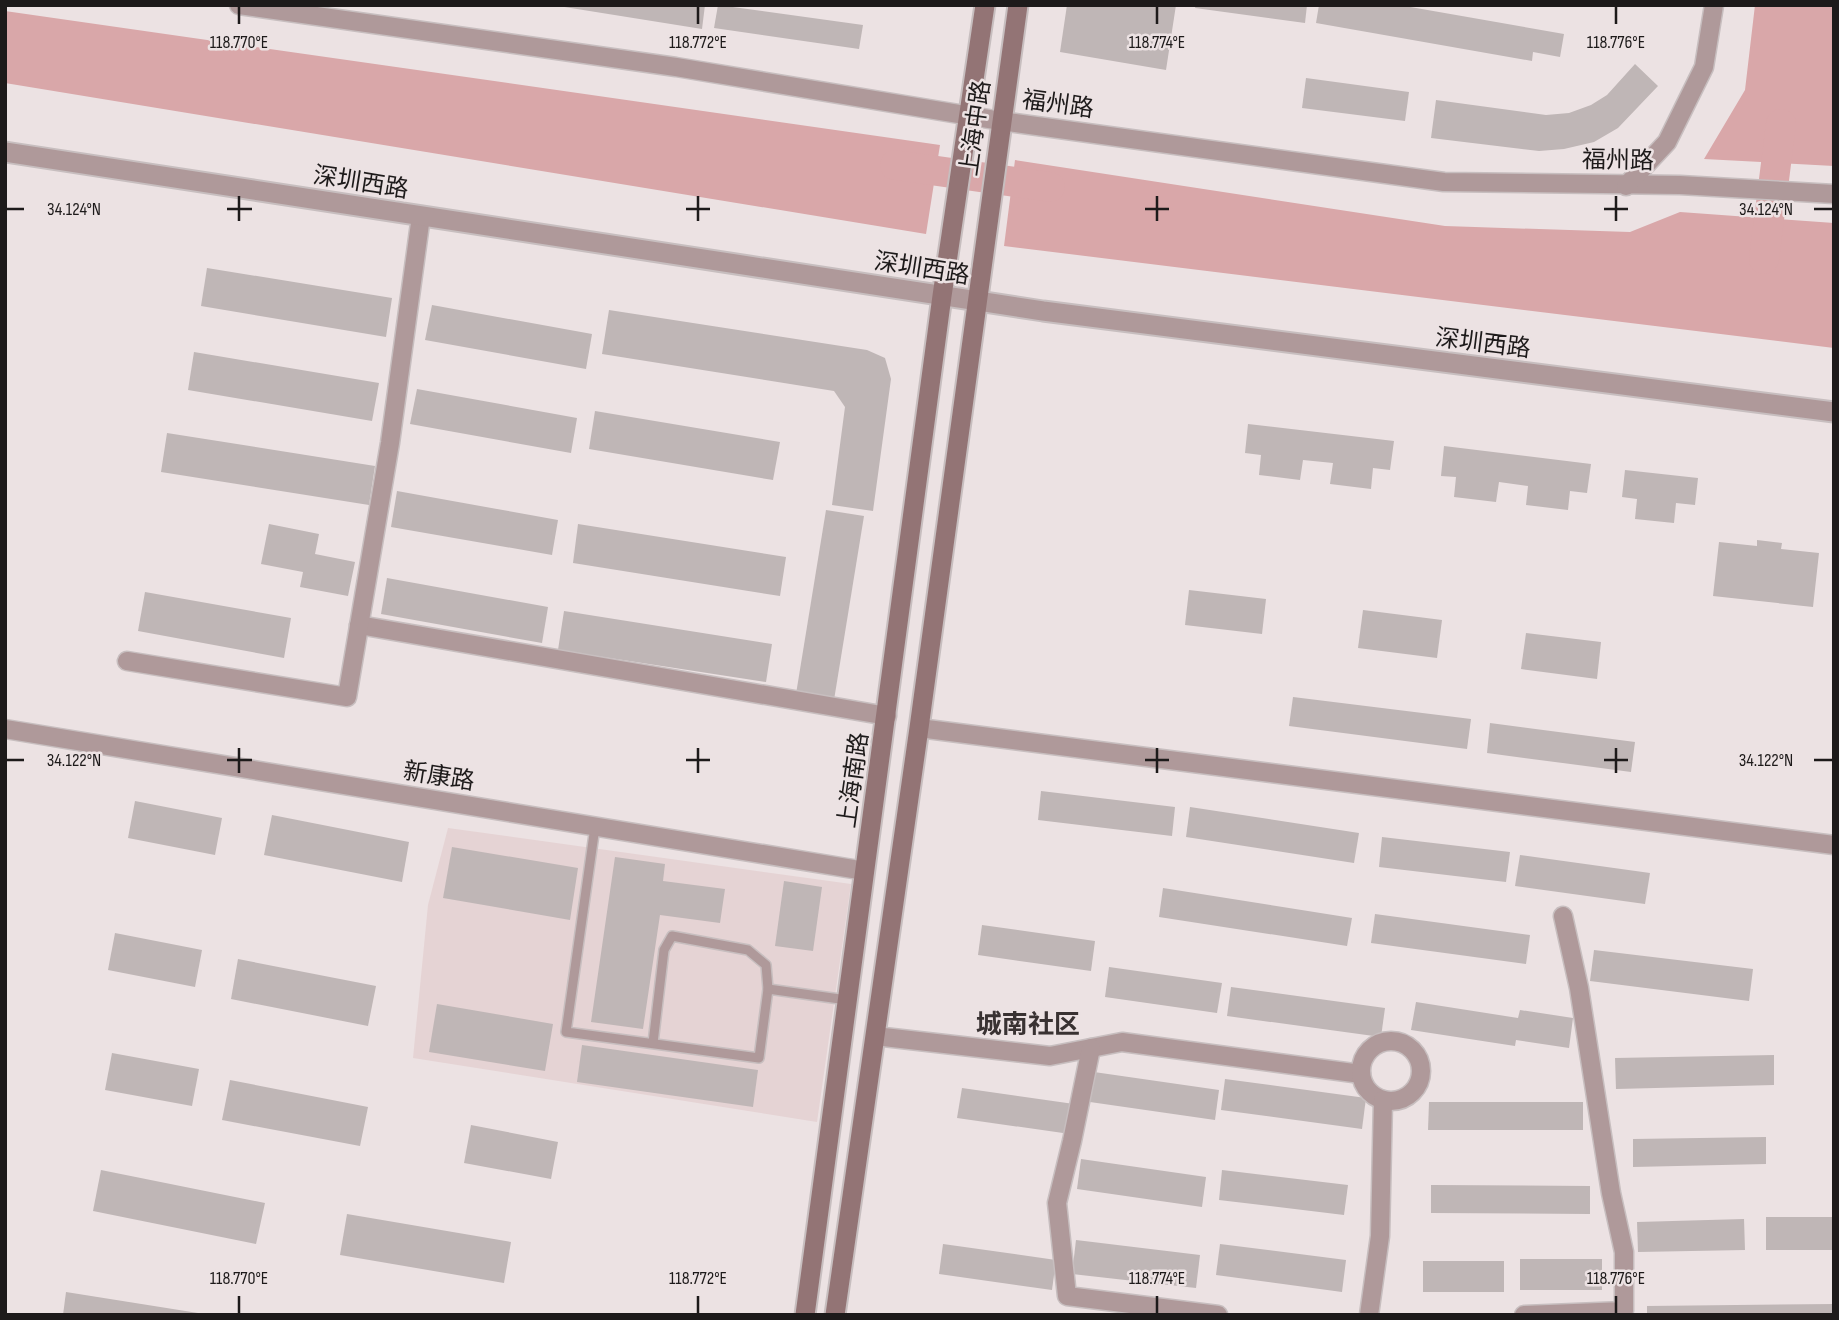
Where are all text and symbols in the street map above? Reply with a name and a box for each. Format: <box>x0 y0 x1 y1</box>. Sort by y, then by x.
text: 118.770°E <box>210 32 268 53</box>
text: 118.772°E <box>669 32 727 53</box>
text: 118.774°E <box>1129 32 1185 53</box>
text: 118.776°E <box>1587 32 1645 53</box>
street label: 上海中路 <box>954 79 997 178</box>
street label: 福州路 <box>1020 85 1096 124</box>
street label: 福州路 <box>1582 145 1654 176</box>
street label: 深圳西路 <box>311 161 411 204</box>
text: 34.124°N <box>47 199 101 220</box>
text: 34.124°N <box>1739 199 1793 220</box>
street label: 深圳西路 <box>872 247 972 290</box>
street label: 深圳西路 <box>1434 323 1532 364</box>
street label: 上海南路 <box>832 731 875 830</box>
text: 34.122°N <box>47 750 101 771</box>
text: 34.122°N <box>1739 750 1793 771</box>
street label: 新康路 <box>401 757 477 796</box>
district label: 城南社区 <box>976 1010 1080 1041</box>
text: 118.770°E <box>210 1268 268 1289</box>
text: 118.772°E <box>669 1268 727 1289</box>
text: 118.774°E <box>1129 1268 1185 1289</box>
text: 118.776°E <box>1587 1268 1645 1289</box>

